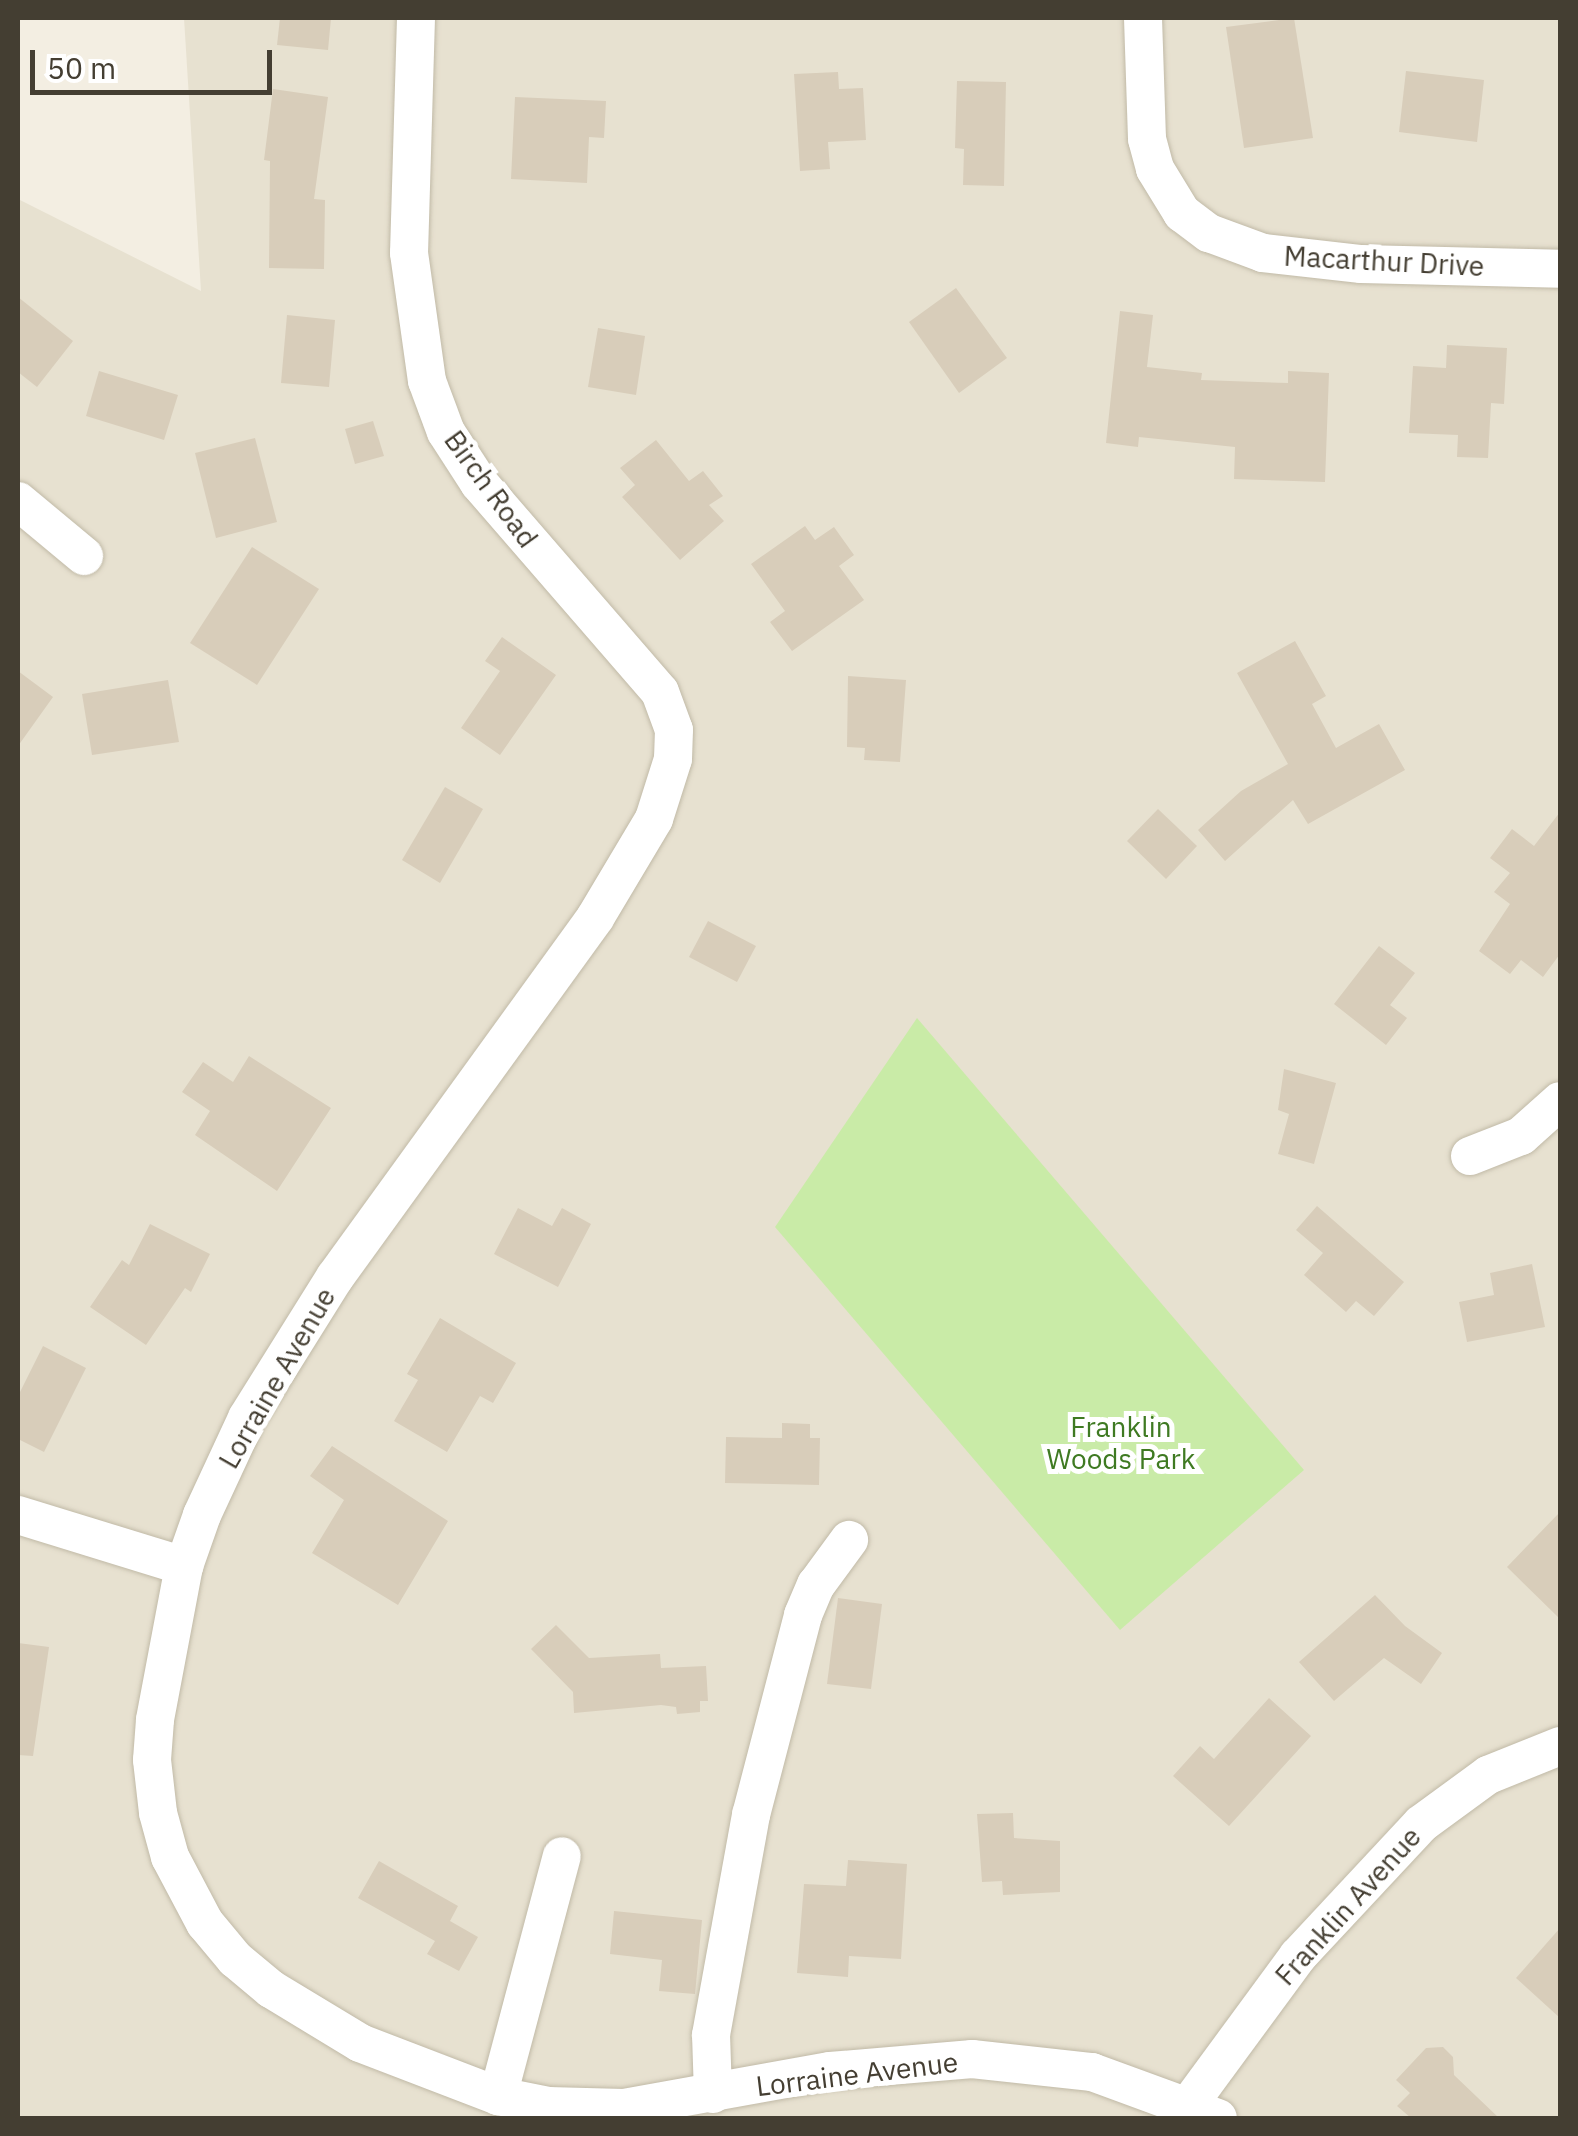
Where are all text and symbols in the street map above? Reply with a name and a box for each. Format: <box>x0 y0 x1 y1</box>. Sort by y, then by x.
scale bar <box>35 30 278 92</box>
text: 50 m <box>47 48 116 87</box>
street label: Macarthur Drive <box>1283 239 1485 283</box>
street label: Birch Road <box>437 424 545 554</box>
street label: Lorraine Avenue <box>212 1282 342 1474</box>
park label: Franklin Woods Park <box>1046 1410 1196 1476</box>
street label: Franklin Avenue <box>1268 1820 1428 1992</box>
street label: Lorraine Avenue <box>754 2045 960 2103</box>

